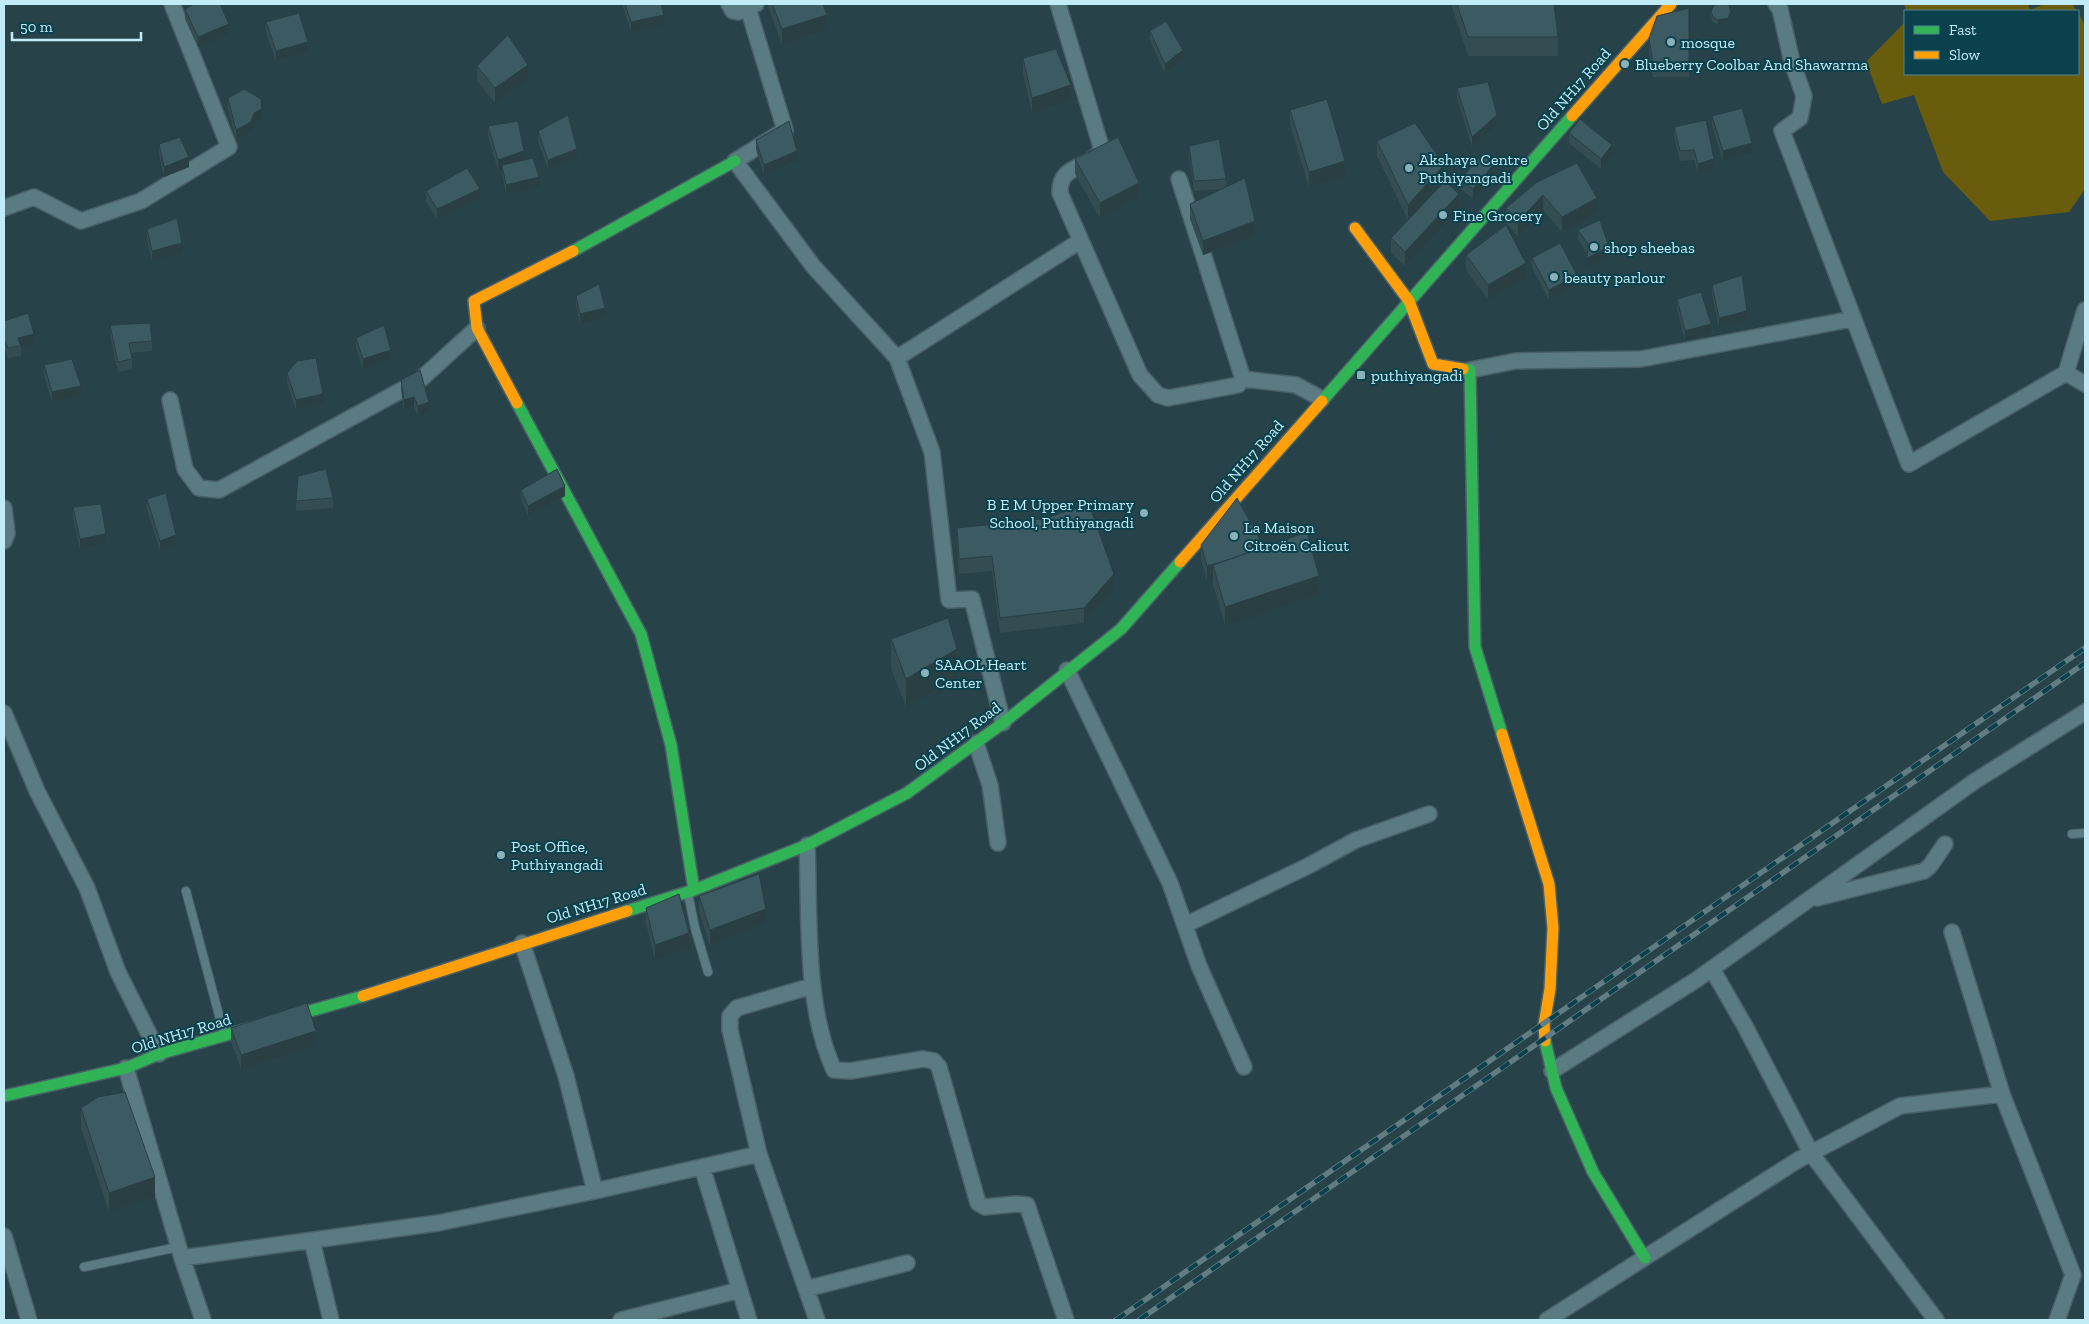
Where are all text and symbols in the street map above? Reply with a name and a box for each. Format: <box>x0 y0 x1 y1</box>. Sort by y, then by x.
scale bar <box>12 10 141 42</box>
legend <box>1904 10 2079 75</box>
text: 50 m <box>20 18 53 36</box>
text: Fast <box>1949 21 1977 39</box>
place label: mosque <box>1681 33 1735 52</box>
marker: mosque <box>1665 36 1677 48</box>
street label: Old NH17 Road <box>1532 44 1615 135</box>
text: Slow <box>1949 46 1981 64</box>
place label: Blueberry Coolbar And Shawarma <box>1635 55 1869 74</box>
marker: Blueberry Coolbar And Shawarma <box>1619 58 1631 70</box>
place label: Akshaya Centre Puthiyangadi <box>1419 150 1528 187</box>
marker: Akshaya Centre Puthiyangadi <box>1403 162 1415 174</box>
place label: Fine Grocery <box>1453 206 1543 225</box>
marker: Fine Grocery <box>1437 209 1449 221</box>
place label: shop sheebas <box>1604 238 1695 257</box>
marker: shop sheebas <box>1588 241 1600 253</box>
place label: beauty parlour <box>1563 268 1666 287</box>
marker: beauty parlour <box>1548 271 1560 283</box>
place label: puthiyangadi <box>1371 366 1463 385</box>
marker: puthiyangadi <box>1355 369 1367 381</box>
street label: Old NH17 Road <box>1205 416 1288 507</box>
place label: B E M Upper Primary School, Puthiyangadi <box>987 495 1135 532</box>
marker: B E M Upper Primary School, Puthiyangadi <box>1138 507 1150 519</box>
place label: La Maison Citroën Calicut <box>1244 518 1349 555</box>
marker: La Maison Citroën Calicut <box>1228 530 1240 542</box>
place label: SAAOL Heart Center <box>935 655 1027 692</box>
marker: SAAOL Heart Center <box>919 667 931 679</box>
street label: Old NH17 Road <box>910 698 1005 775</box>
place label: Post Office, Puthiyangadi <box>511 837 604 874</box>
marker: Post Office, Puthiyangadi <box>495 849 507 861</box>
street label: Old NH17 Road <box>544 879 649 928</box>
street label: Old NH17 Road <box>129 1009 234 1058</box>

